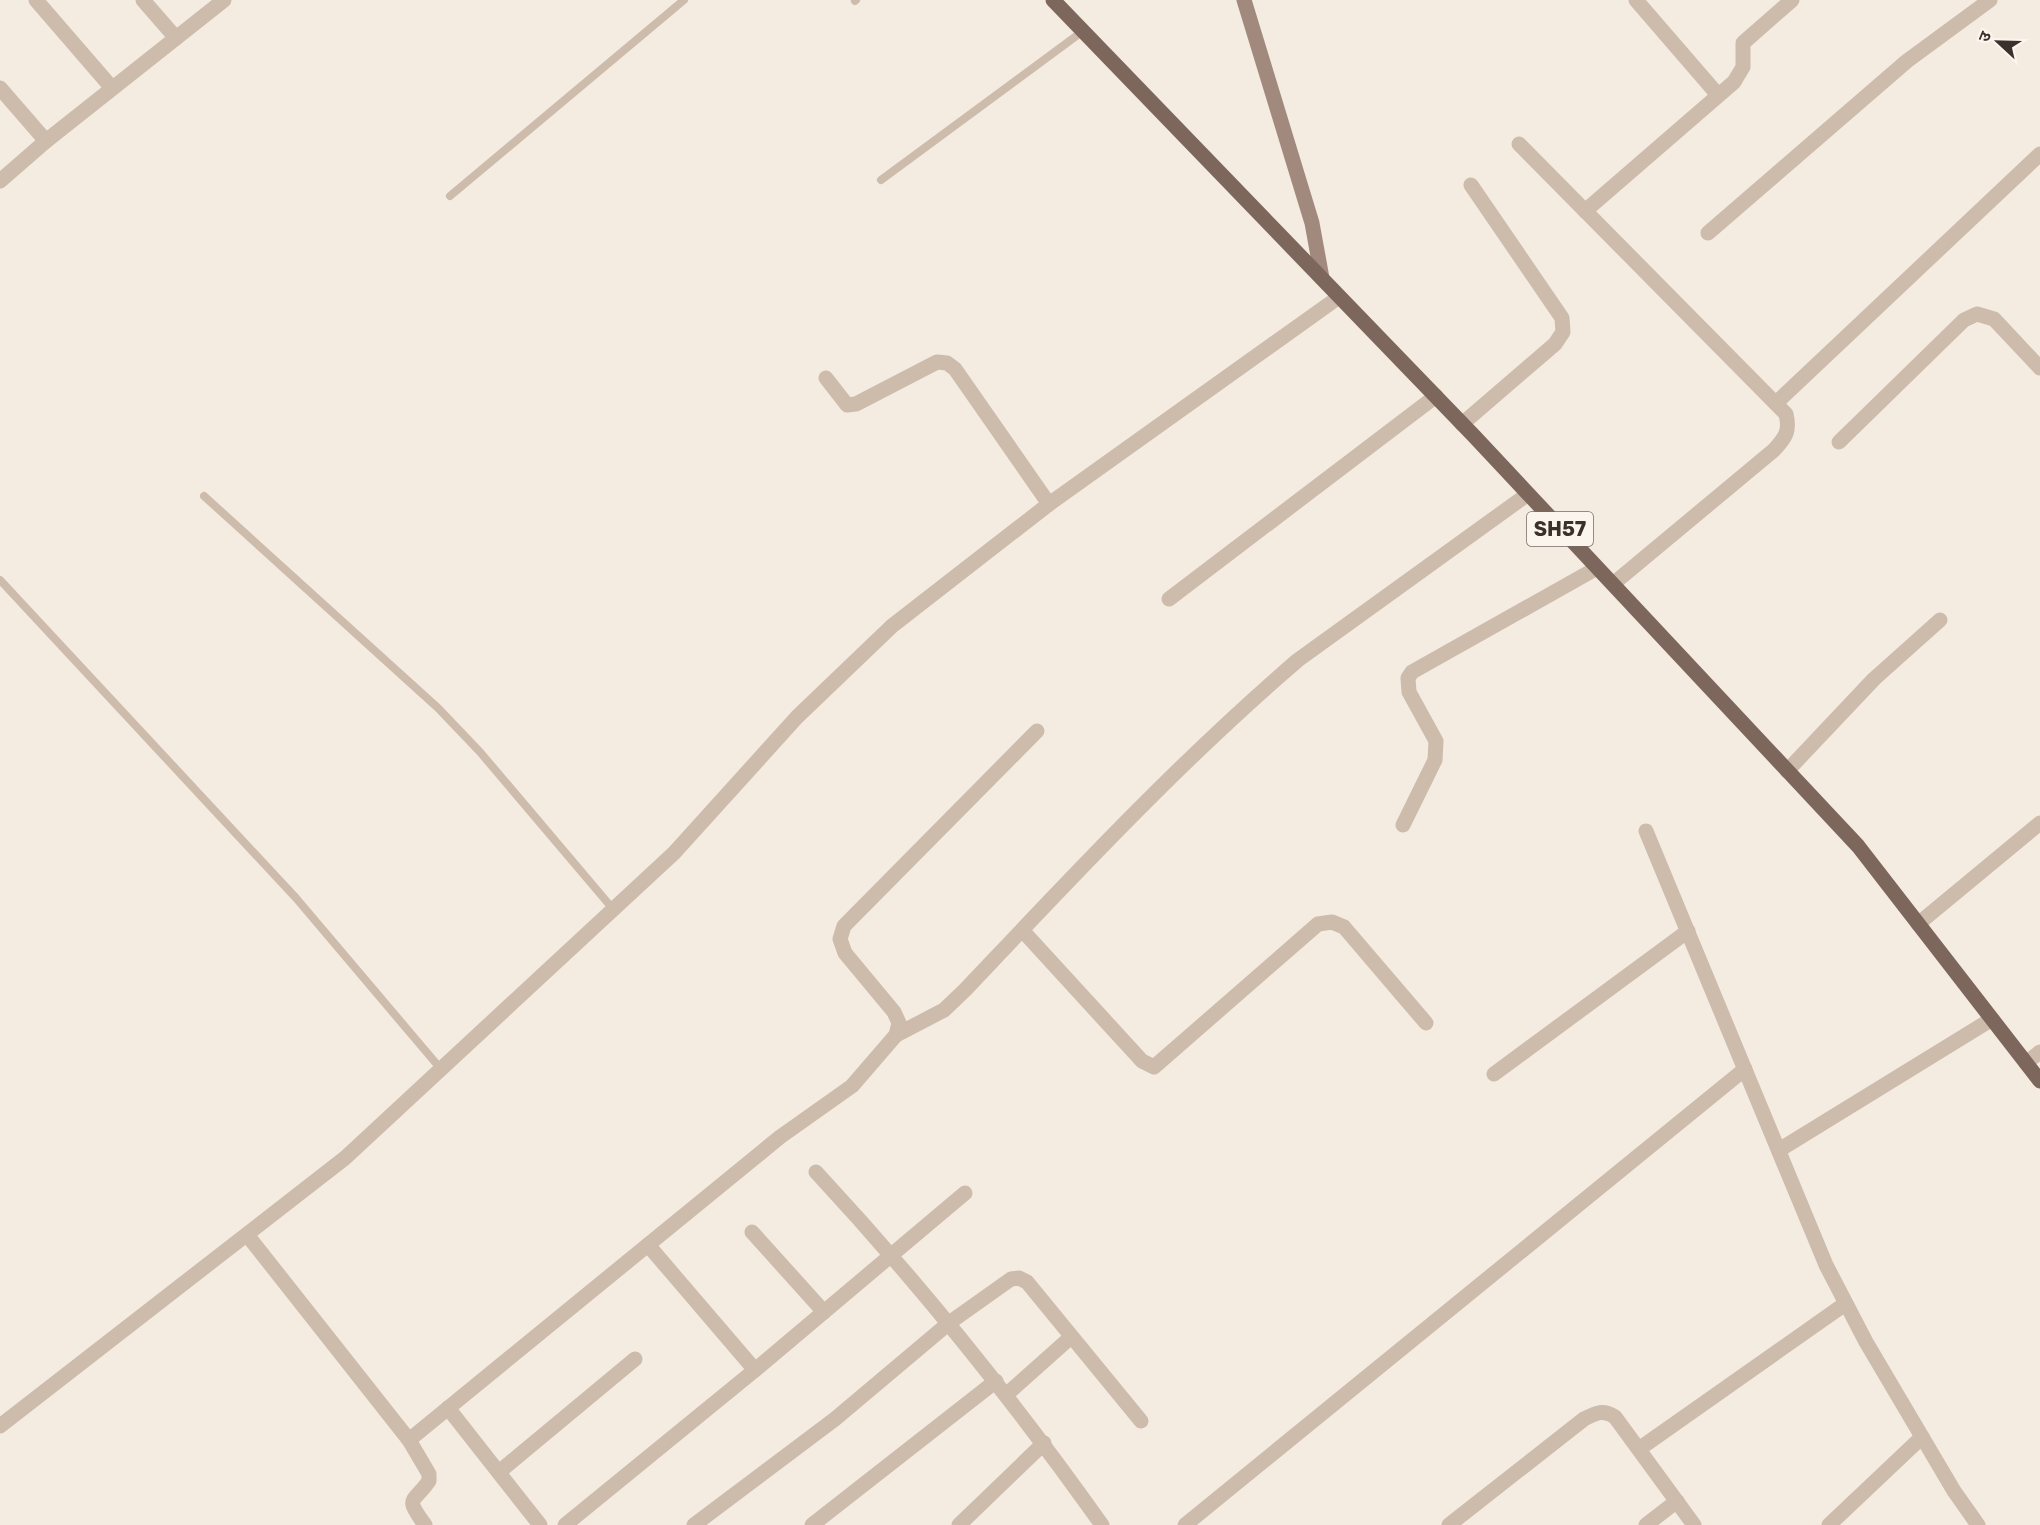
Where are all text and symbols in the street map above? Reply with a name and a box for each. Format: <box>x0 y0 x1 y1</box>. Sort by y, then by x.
north arrow <box>1968 12 2028 72</box>
text: उ <box>1974 28 1995 44</box>
road number: SH57 <box>1527 512 1593 546</box>

